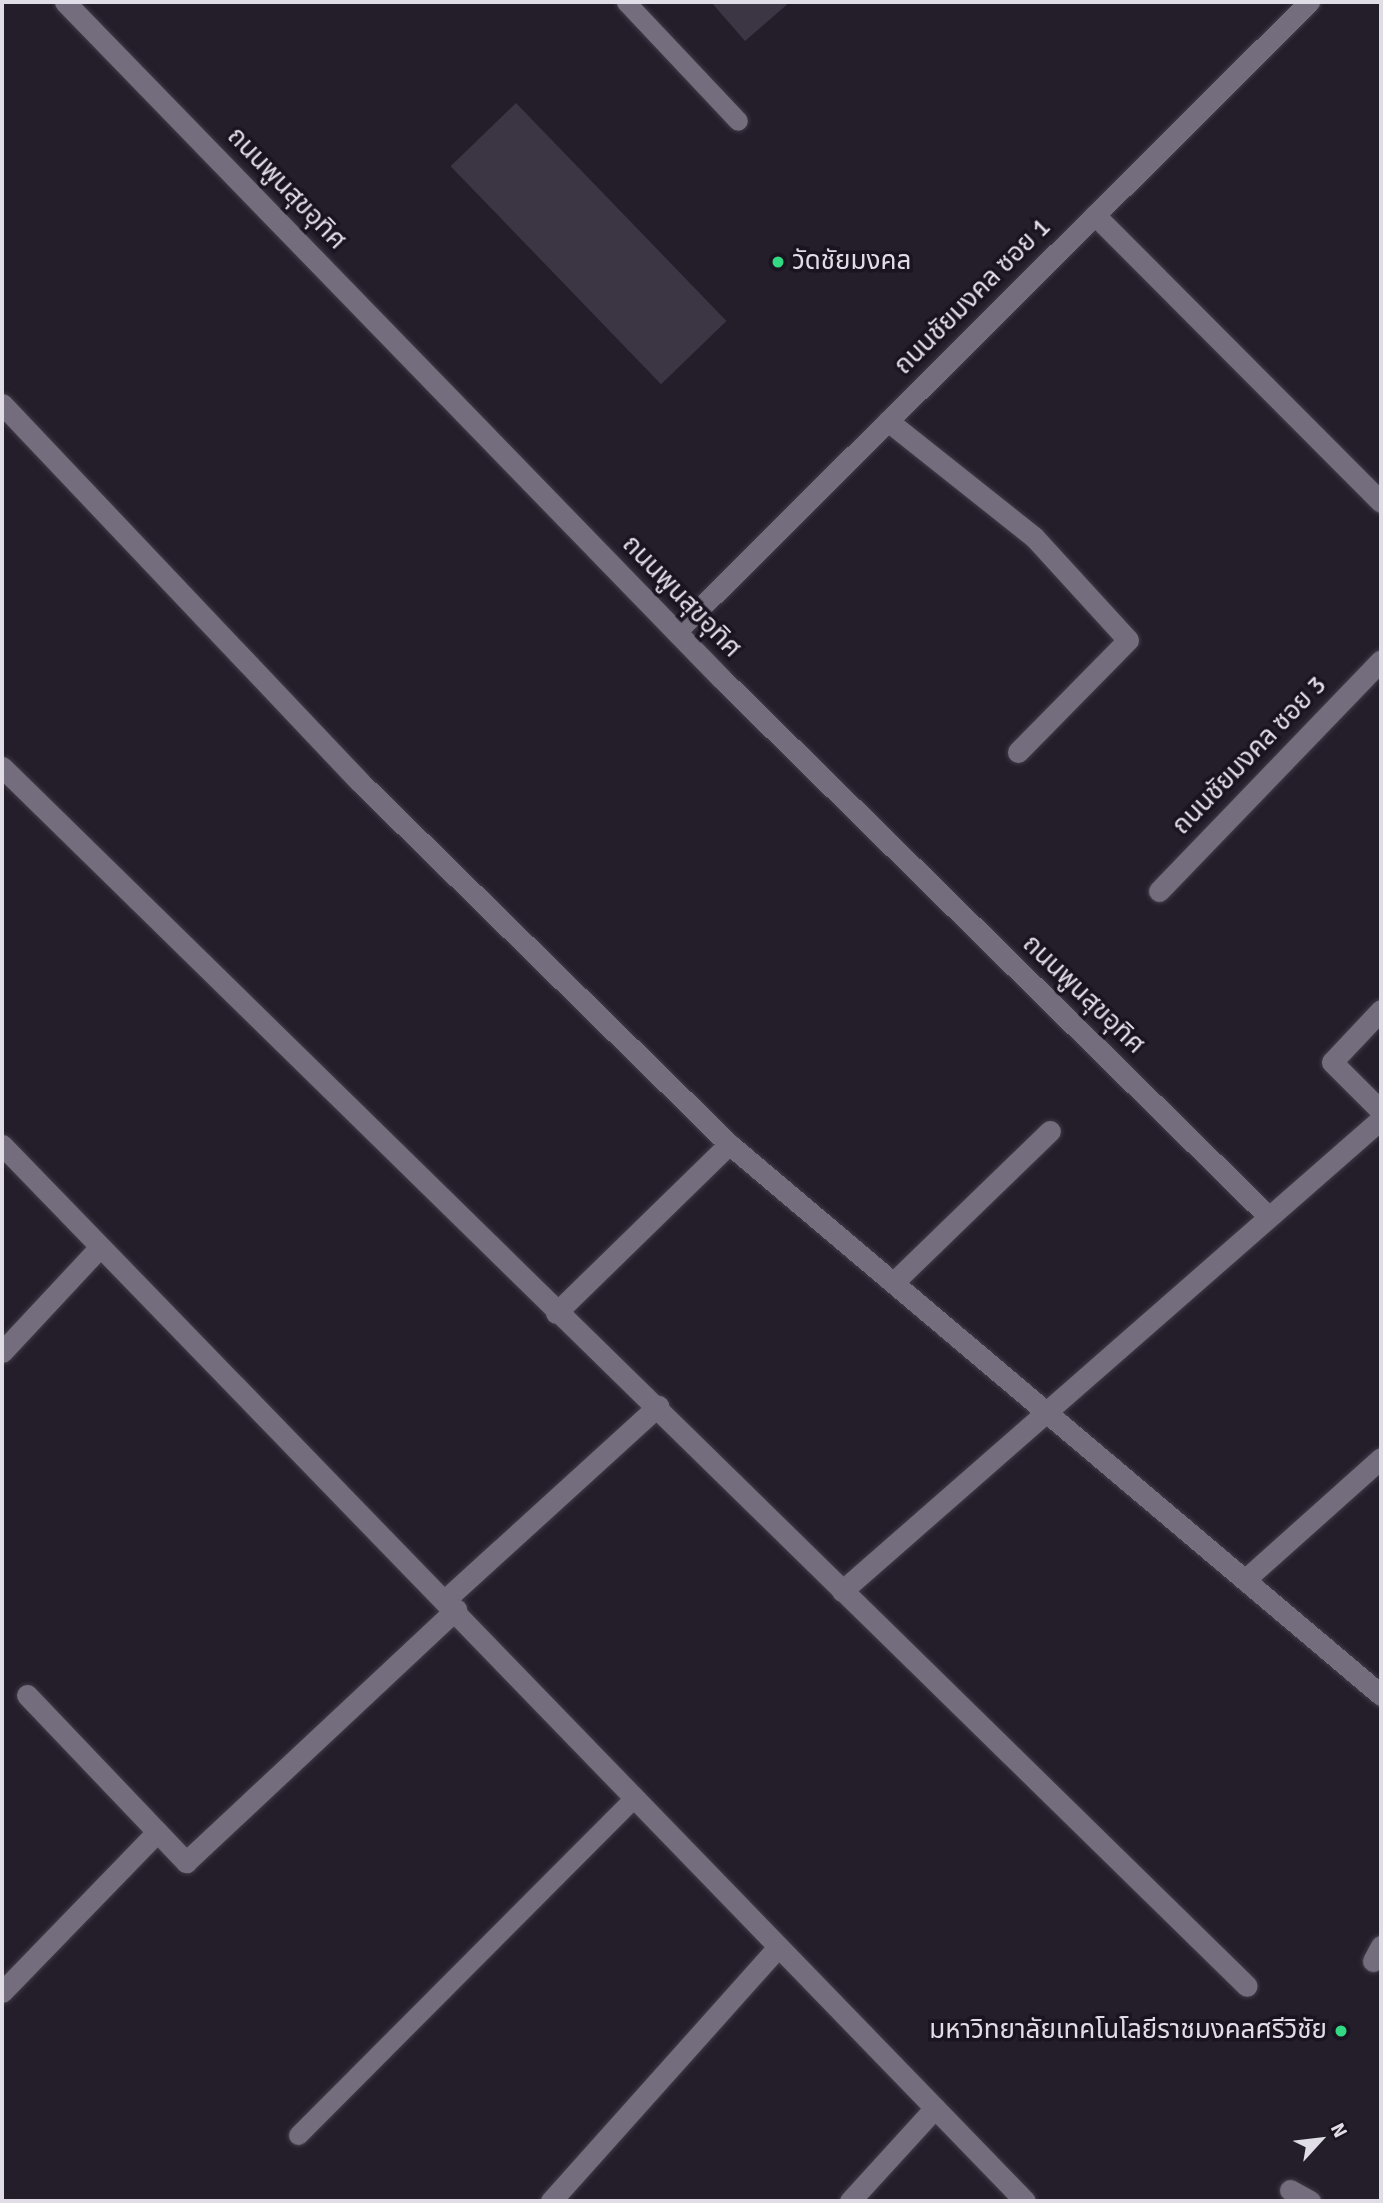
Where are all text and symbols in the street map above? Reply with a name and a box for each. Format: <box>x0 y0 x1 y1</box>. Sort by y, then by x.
street label: ถนนพูนสุขอุทิศ <box>220 121 352 257</box>
street label: ถนนชัยมงคล ซอย 1 <box>888 212 1058 382</box>
place label: วัดชัยมงคล <box>792 246 911 278</box>
marker: วัดชัยมงคล <box>770 254 786 270</box>
street label: ถนนพูนสุขอุทิศ <box>615 529 747 665</box>
street label: ถนนชัยมงคล ซอย 3 <box>1166 670 1334 842</box>
street label: ถนนพูนสุขอุทิศ <box>1015 929 1151 1061</box>
place label: มหาวิทยาลัยเทคโนโลยีราชมงคลศรีวิชัย <box>929 2015 1327 2047</box>
marker: มหาวิทยาลัยเทคโนโลยีราชมงคลศรีวิชัย <box>1333 2023 1349 2039</box>
north arrow <box>1285 2105 1355 2175</box>
text: N <box>1325 2119 1352 2142</box>

